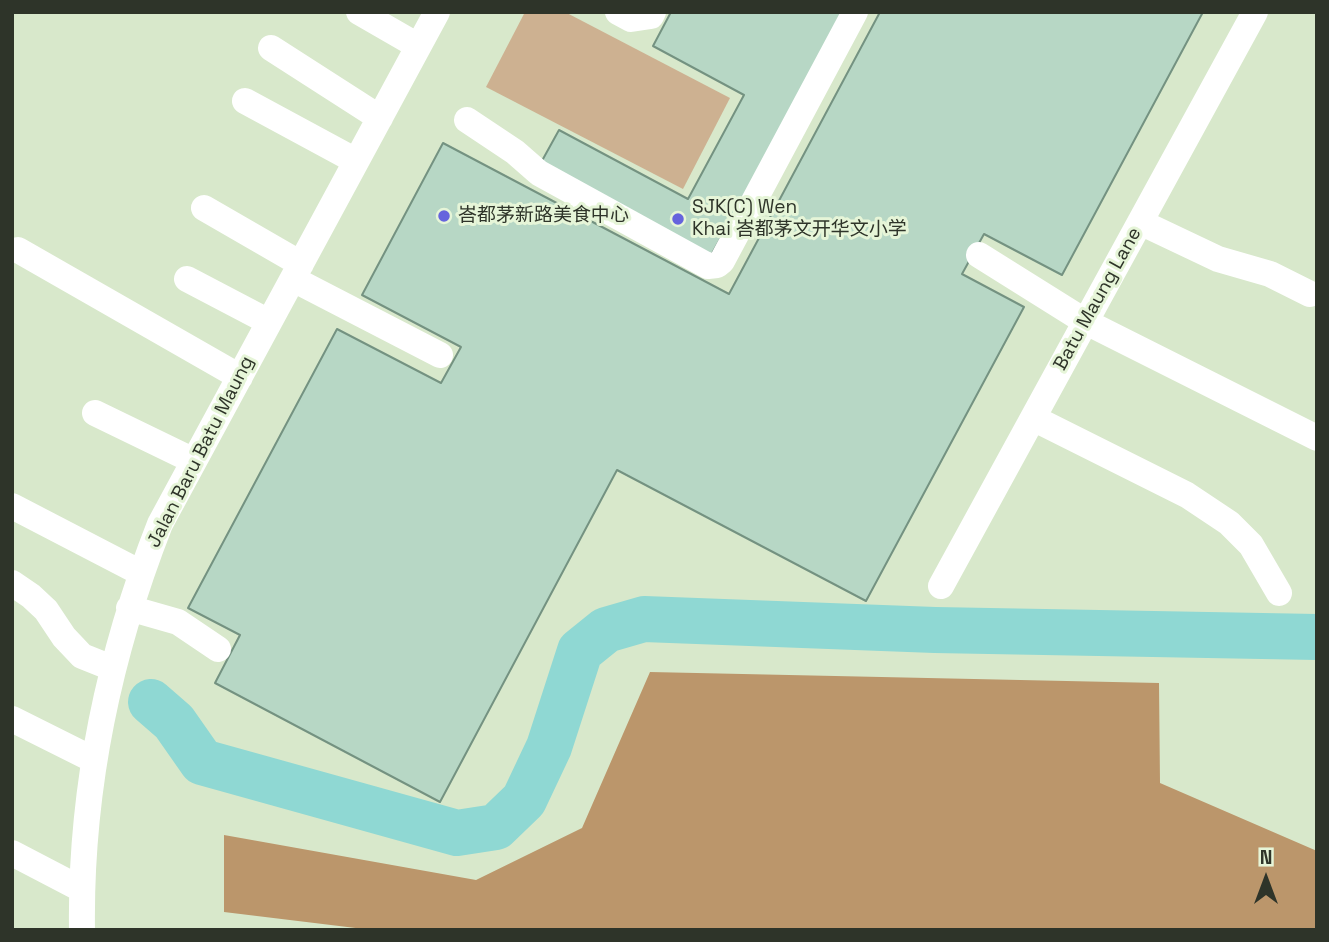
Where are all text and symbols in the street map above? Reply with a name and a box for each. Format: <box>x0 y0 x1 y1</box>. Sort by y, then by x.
place label: SJK(C) Wen Khai 峇都茅文开华文小学 <box>692 197 907 241</box>
place label: 峇都茅新路美食中心 <box>458 205 629 227</box>
marker: 峇都茅新路美食中心 <box>436 208 452 224</box>
marker: SJK(C) Wen Khai 峇都茅文开华文小学 <box>670 211 686 227</box>
street label: Batu Maung Lane <box>1049 224 1147 374</box>
street label: Jalan Baru Batu Maung <box>143 353 259 551</box>
north arrow <box>1231 844 1301 914</box>
text: N <box>1260 845 1272 870</box>

